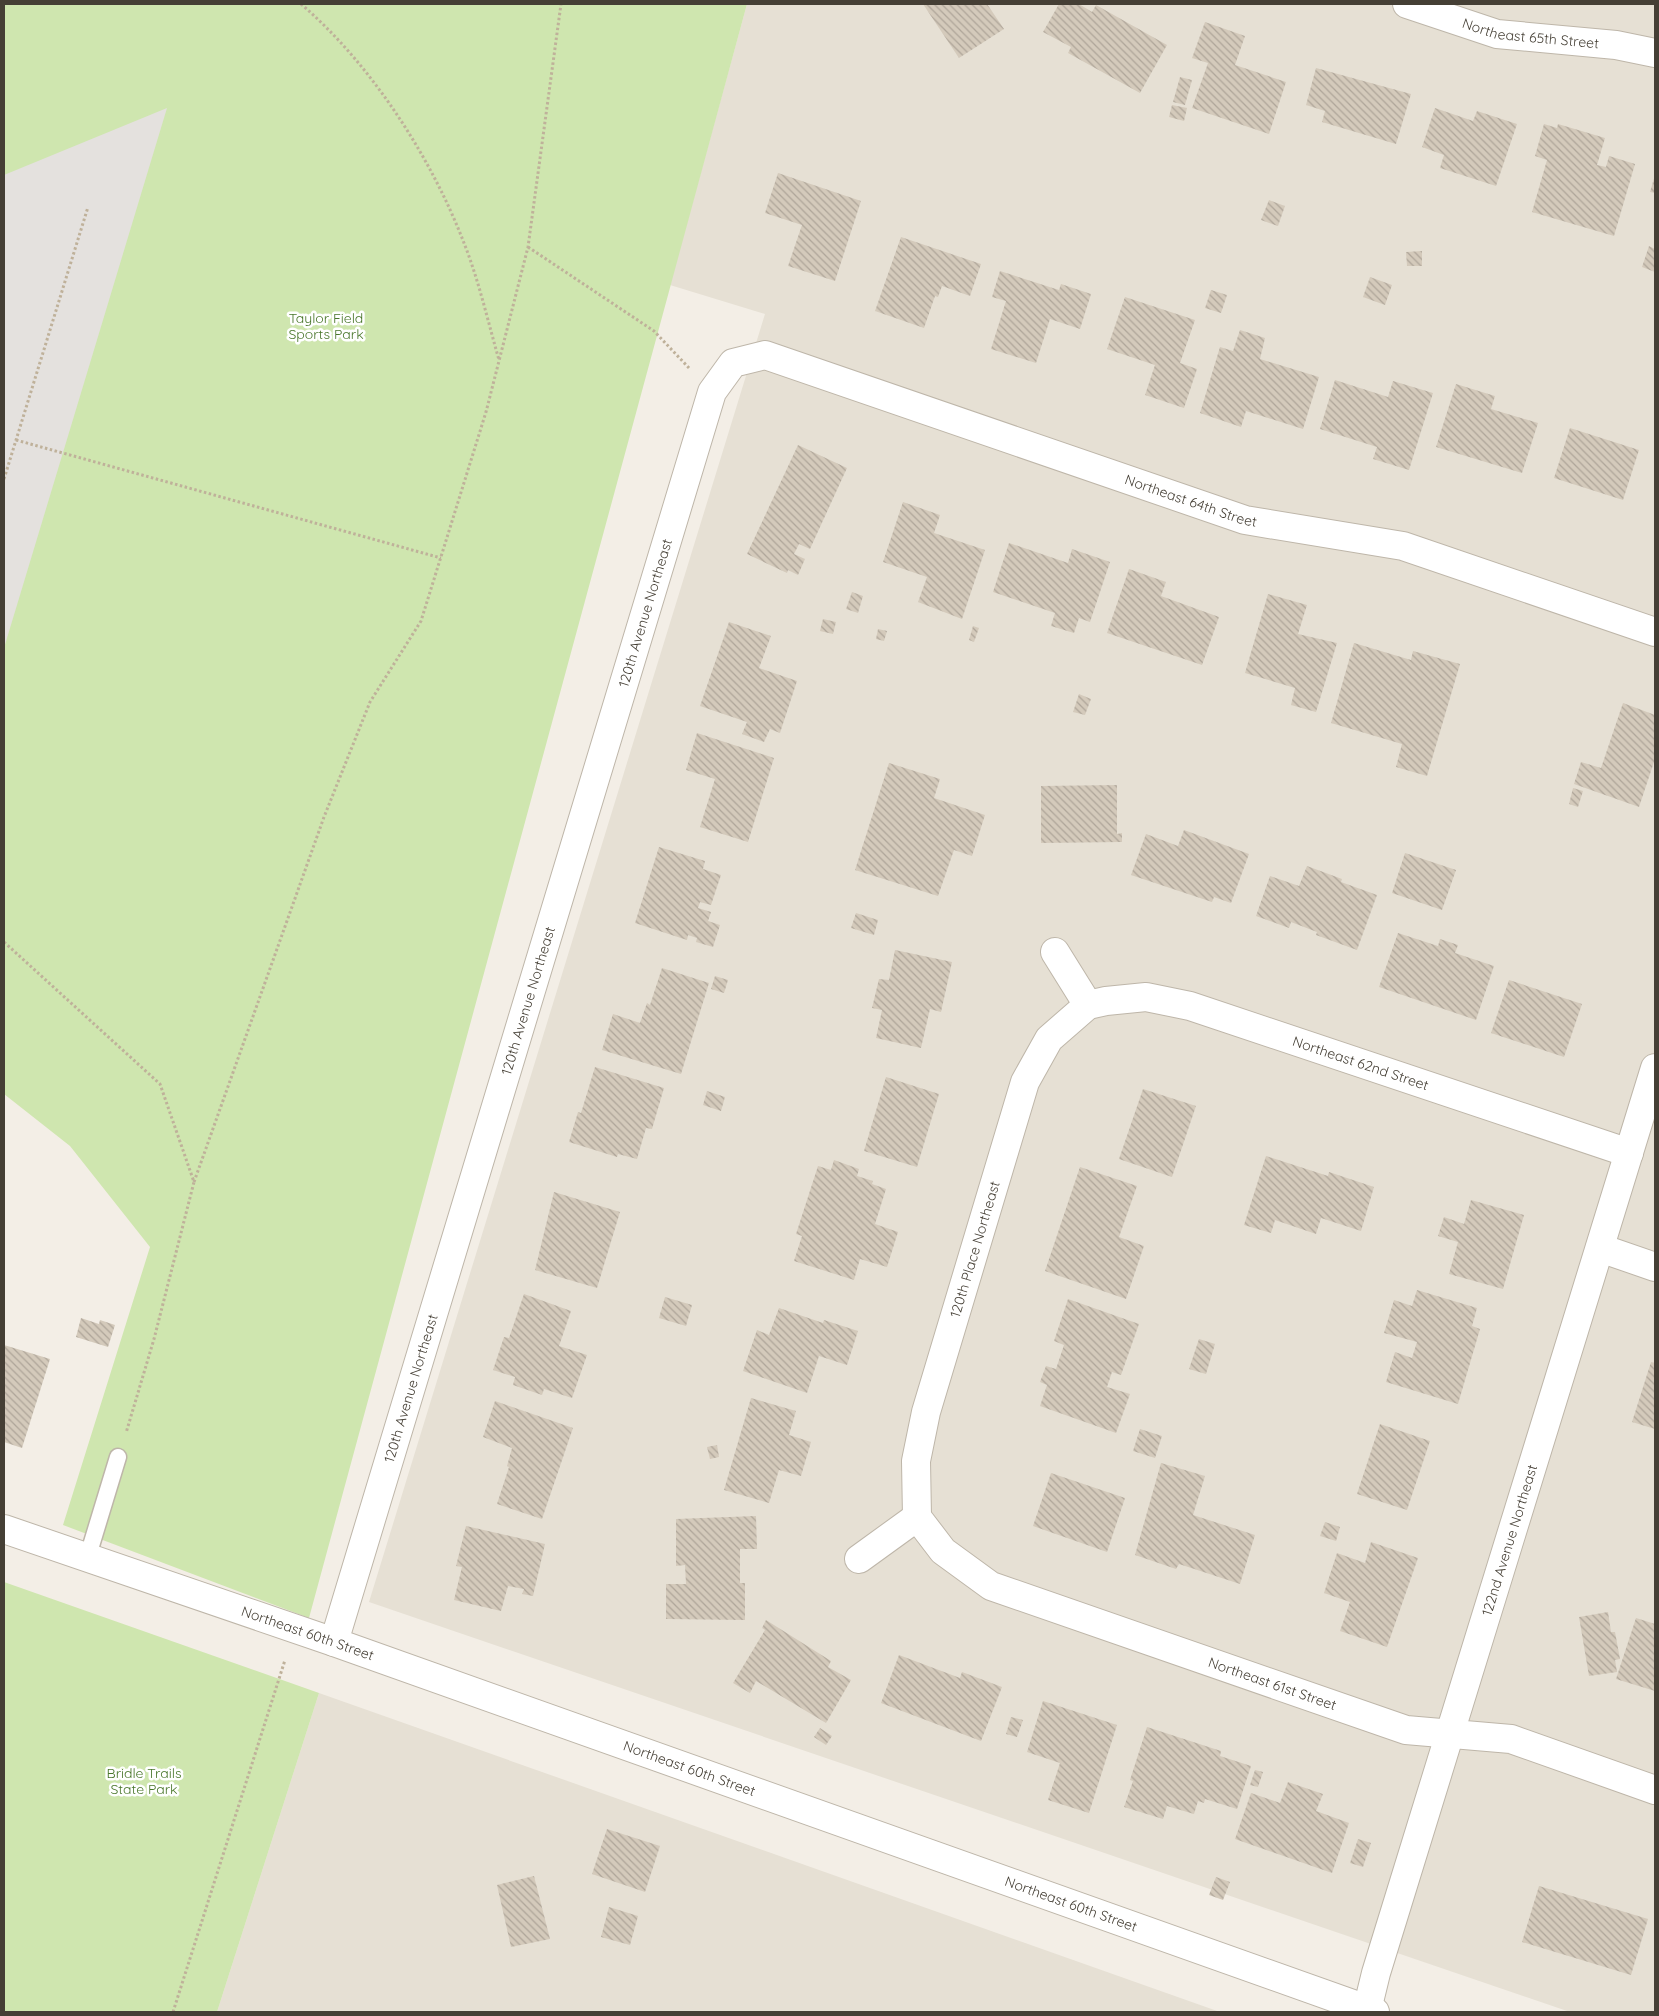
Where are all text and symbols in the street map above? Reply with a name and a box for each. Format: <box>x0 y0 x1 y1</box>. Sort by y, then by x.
street label: Northeast 65th Street <box>1460 14 1600 52</box>
park label: Taylor Field Sports Park <box>288 309 364 343</box>
street label: Northeast 64th Street <box>1123 470 1258 531</box>
street label: 120th Avenue Northeast <box>614 536 676 689</box>
street label: 120th Avenue Northeast <box>497 924 559 1077</box>
street label: Northeast 62nd Street <box>1290 1032 1431 1094</box>
street label: 120th Place Northeast <box>946 1179 1004 1320</box>
street label: 120th Avenue Northeast <box>380 1312 442 1465</box>
street label: 122nd Avenue Northeast <box>1478 1462 1541 1618</box>
street label: Northeast 60th Street <box>239 1602 377 1665</box>
street label: Northeast 61st Street <box>1206 1653 1339 1714</box>
street label: Northeast 60th Street <box>621 1737 758 1800</box>
park label: Bridle Trails State Park <box>107 1764 181 1798</box>
street label: Northeast 60th Street <box>1002 1872 1140 1936</box>

